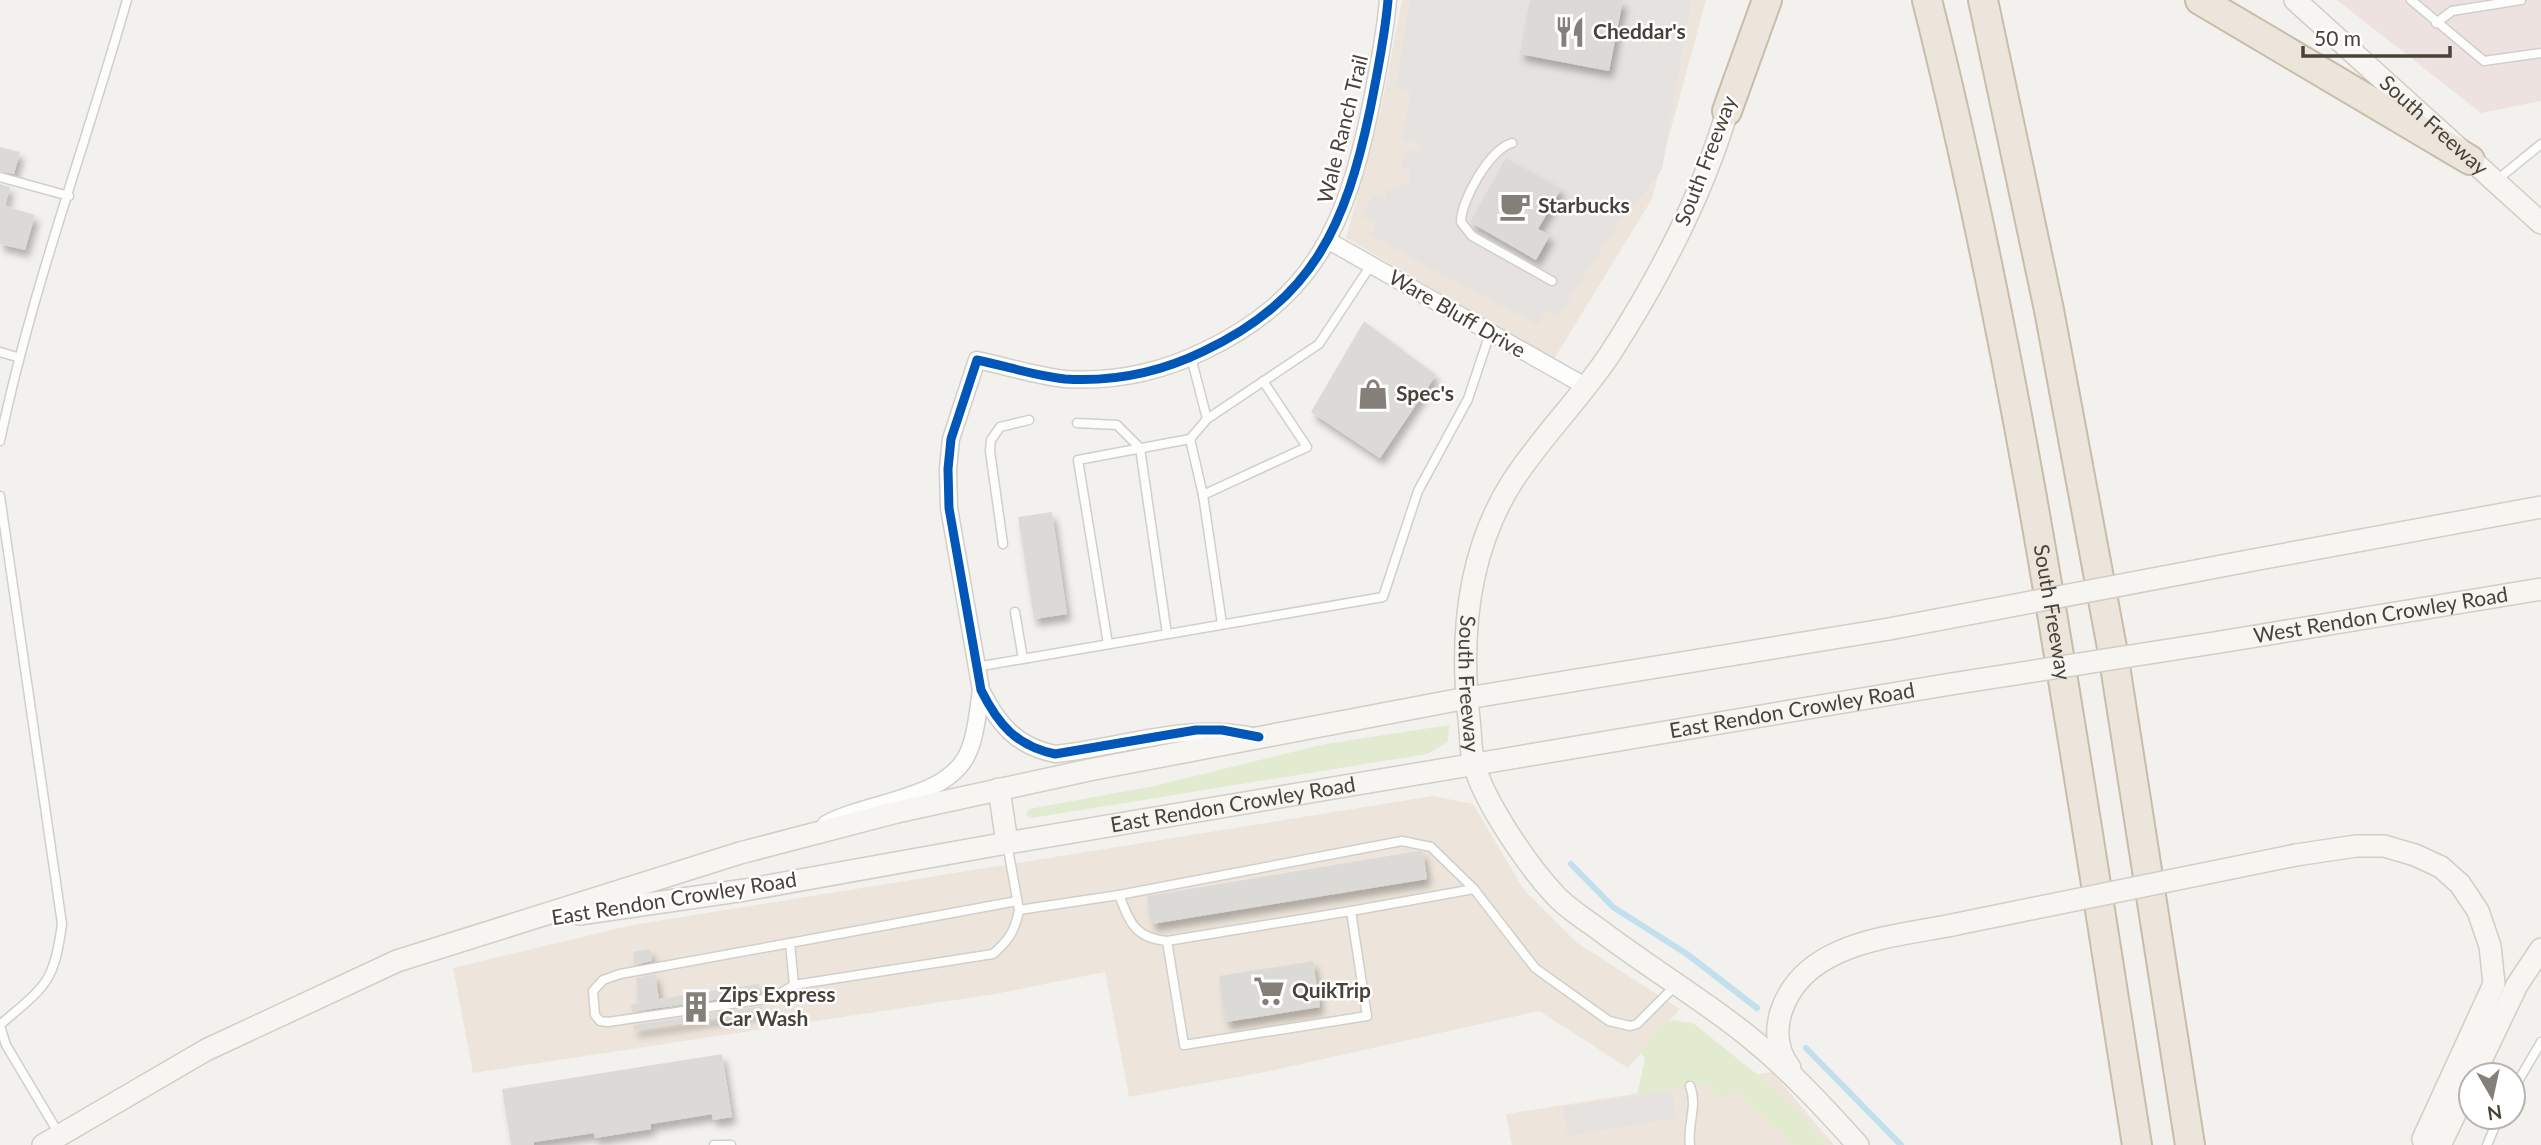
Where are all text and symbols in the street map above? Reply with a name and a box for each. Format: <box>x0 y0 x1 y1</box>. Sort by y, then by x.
scale bar <box>2303 14 2450 58</box>
restaurant icon: Cheddar's <box>1553 15 1587 49</box>
place label: Cheddar's <box>1593 18 1686 43</box>
text: 50 m <box>2314 25 2361 50</box>
street label: Wale Ranch Trail <box>1311 52 1372 205</box>
street label: South Freeway <box>2375 69 2494 180</box>
street label: South Freeway <box>1668 92 1741 229</box>
cafe icon: Starbucks <box>1498 189 1532 223</box>
place label: Starbucks <box>1538 192 1630 217</box>
street label: Ware Bluff Drive <box>1385 263 1531 362</box>
shop icon: Spec's <box>1356 377 1390 411</box>
place label: Spec's <box>1396 380 1454 405</box>
street label: South Freeway <box>2029 542 2077 682</box>
street label: West Rendon Crowley Road <box>2252 581 2510 647</box>
street label: South Freeway <box>1455 614 1486 754</box>
street label: East Rendon Crowley Road <box>1667 676 1916 742</box>
street label: East Rendon Crowley Road <box>1108 771 1357 836</box>
street label: East Rendon Crowley Road <box>549 866 798 929</box>
supermarket icon: QuikTrip <box>1252 974 1286 1008</box>
place label: QuikTrip <box>1292 977 1371 1002</box>
place label: Zips Express Car Wash <box>719 981 835 1030</box>
building icon: Zips Express Car Wash <box>679 990 713 1024</box>
north arrow <box>2457 1061 2527 1131</box>
text: N <box>2486 1101 2504 1126</box>

